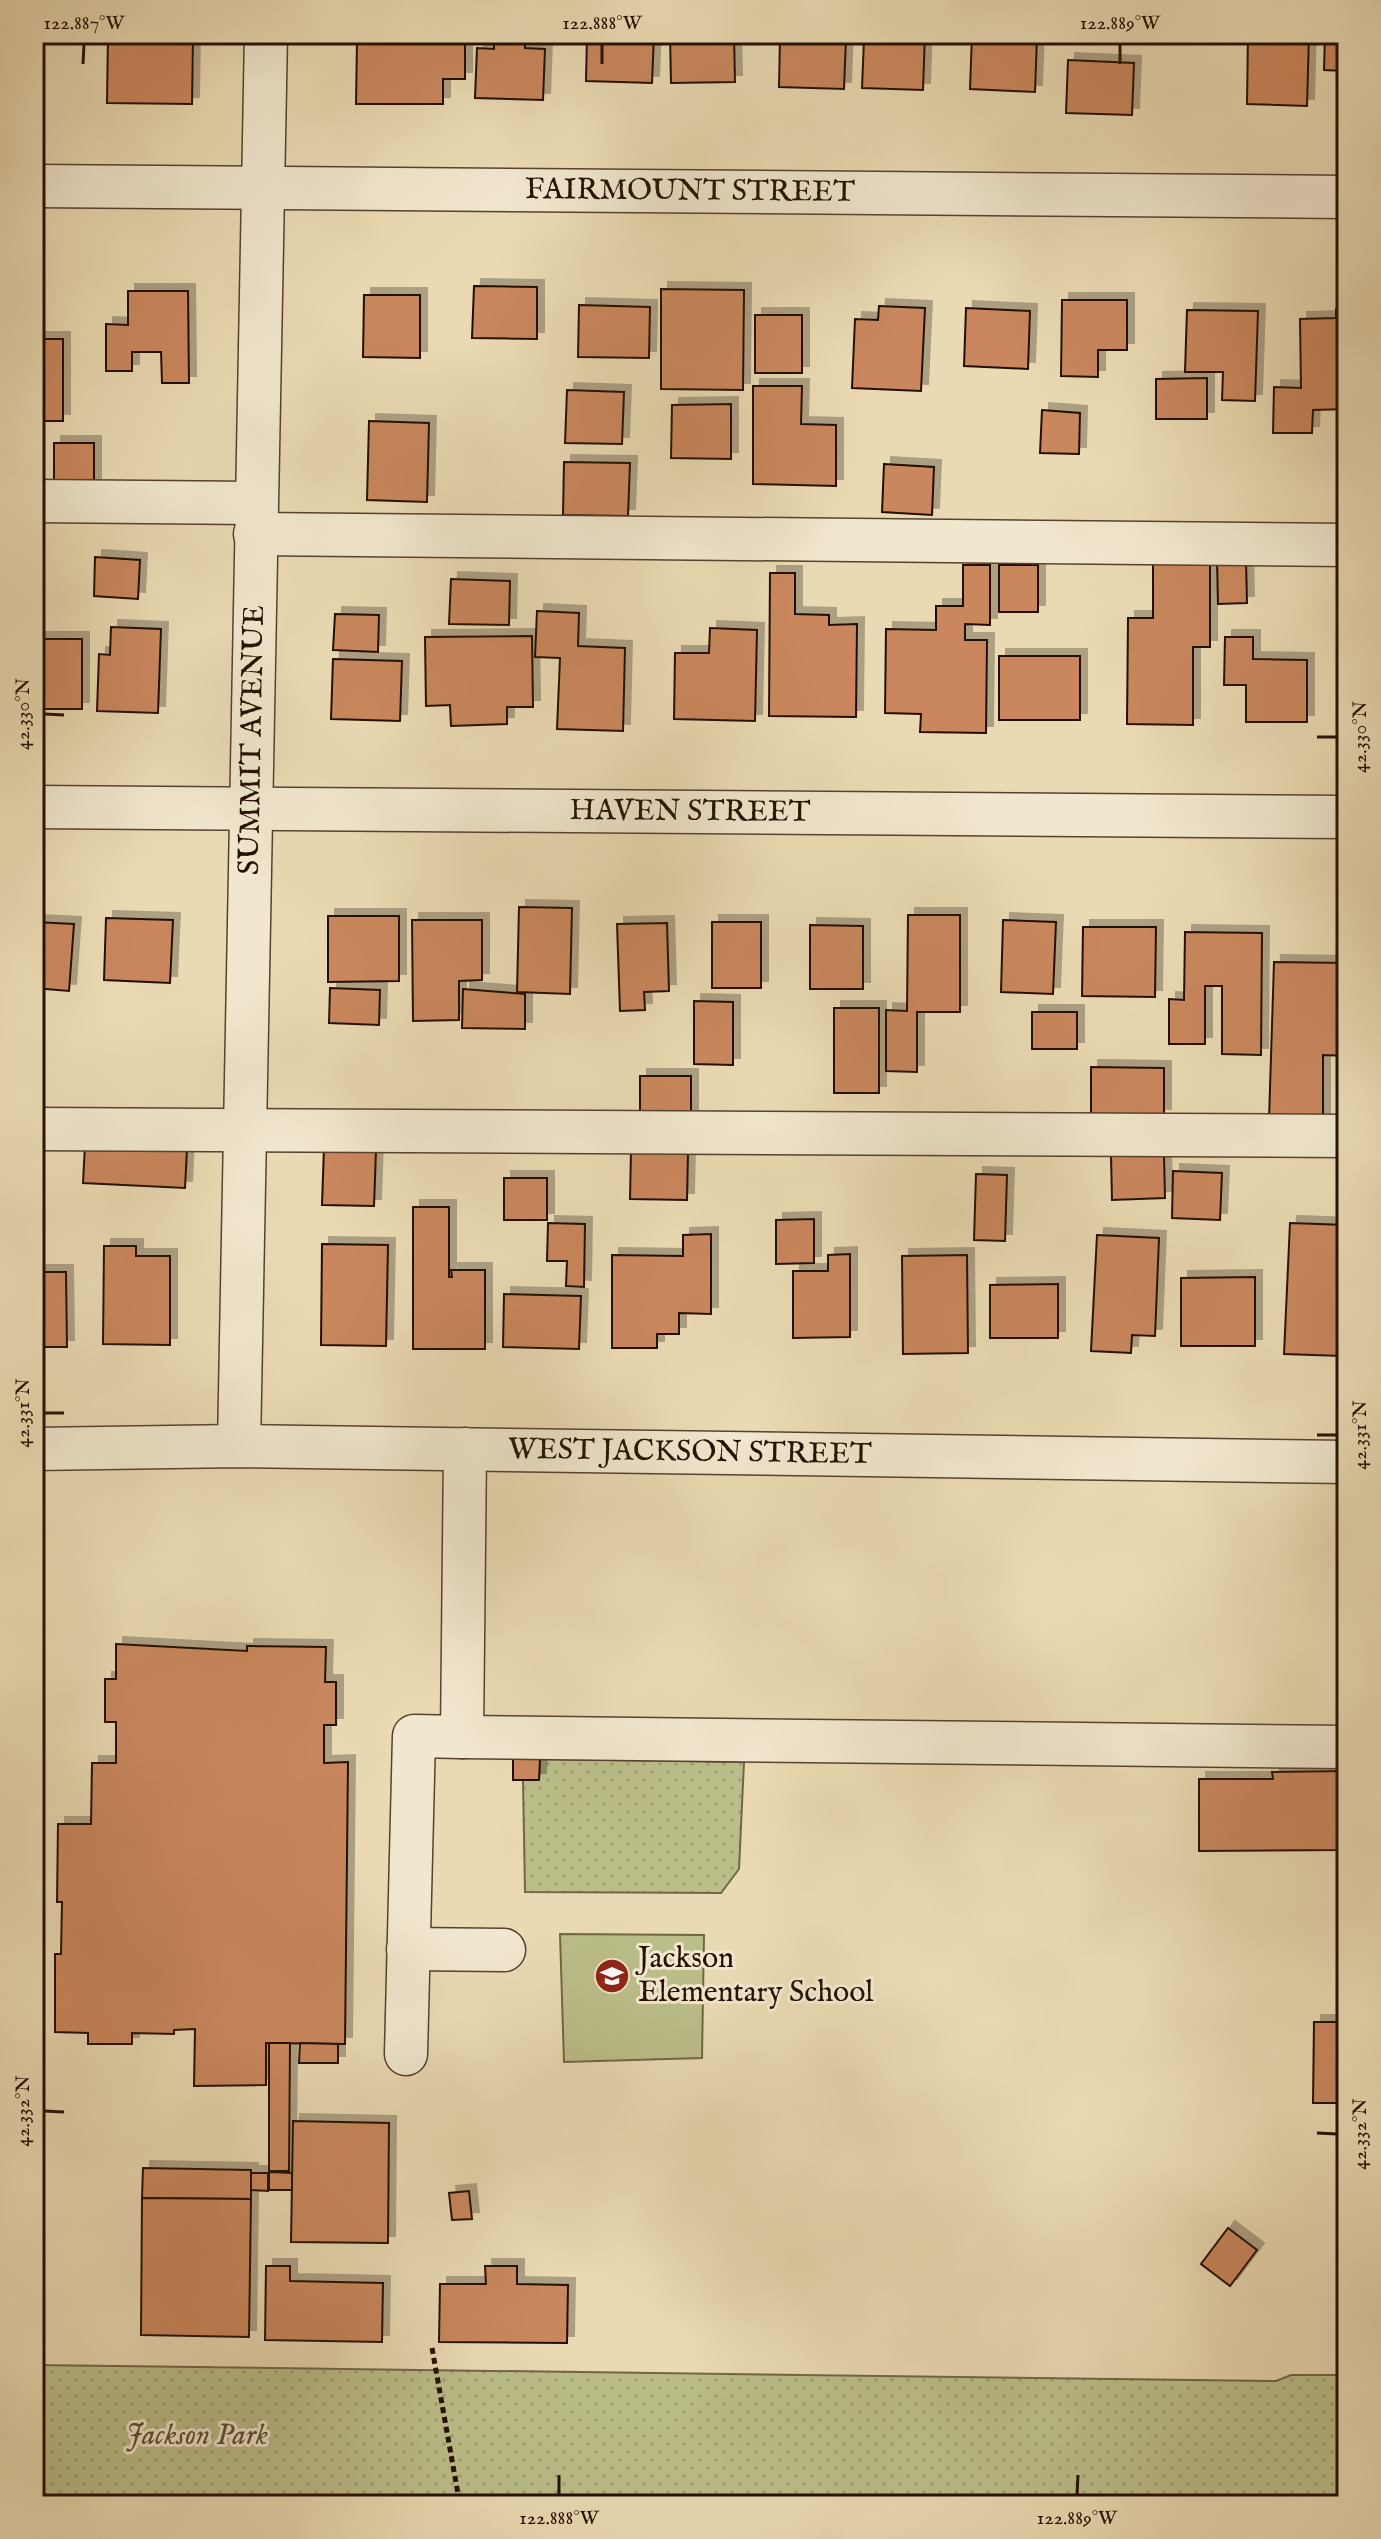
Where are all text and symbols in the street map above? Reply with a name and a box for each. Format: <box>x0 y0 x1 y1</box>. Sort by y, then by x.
text: 122.887°W <box>44 11 125 36</box>
text: 122.888°W <box>562 11 643 36</box>
text: 122.889°W <box>1080 11 1161 36</box>
street label: FAIRMOUNT STREET <box>525 171 855 212</box>
street label: SUMMIT AVENUE <box>231 605 274 876</box>
text: 42.330°N <box>11 678 36 750</box>
text: 42.330°N <box>1348 701 1373 773</box>
street label: HAVEN STREET <box>569 792 811 832</box>
text: 42.331°N <box>11 1378 36 1448</box>
text: 42.331°N <box>1348 1400 1373 1470</box>
street label: WEST JACKSON STREET <box>508 1431 872 1474</box>
place label: Jackson Elementary School <box>635 1940 874 2012</box>
school or university icon: Jackson Elementary School <box>593 1957 631 1995</box>
text: 42.332°N <box>11 2075 36 2147</box>
text: 42.332°N <box>1348 2098 1373 2170</box>
park label: Jackson Park <box>126 2417 268 2455</box>
text: 122.888°W <box>519 2506 600 2531</box>
text: 122.889°W <box>1037 2506 1118 2531</box>

